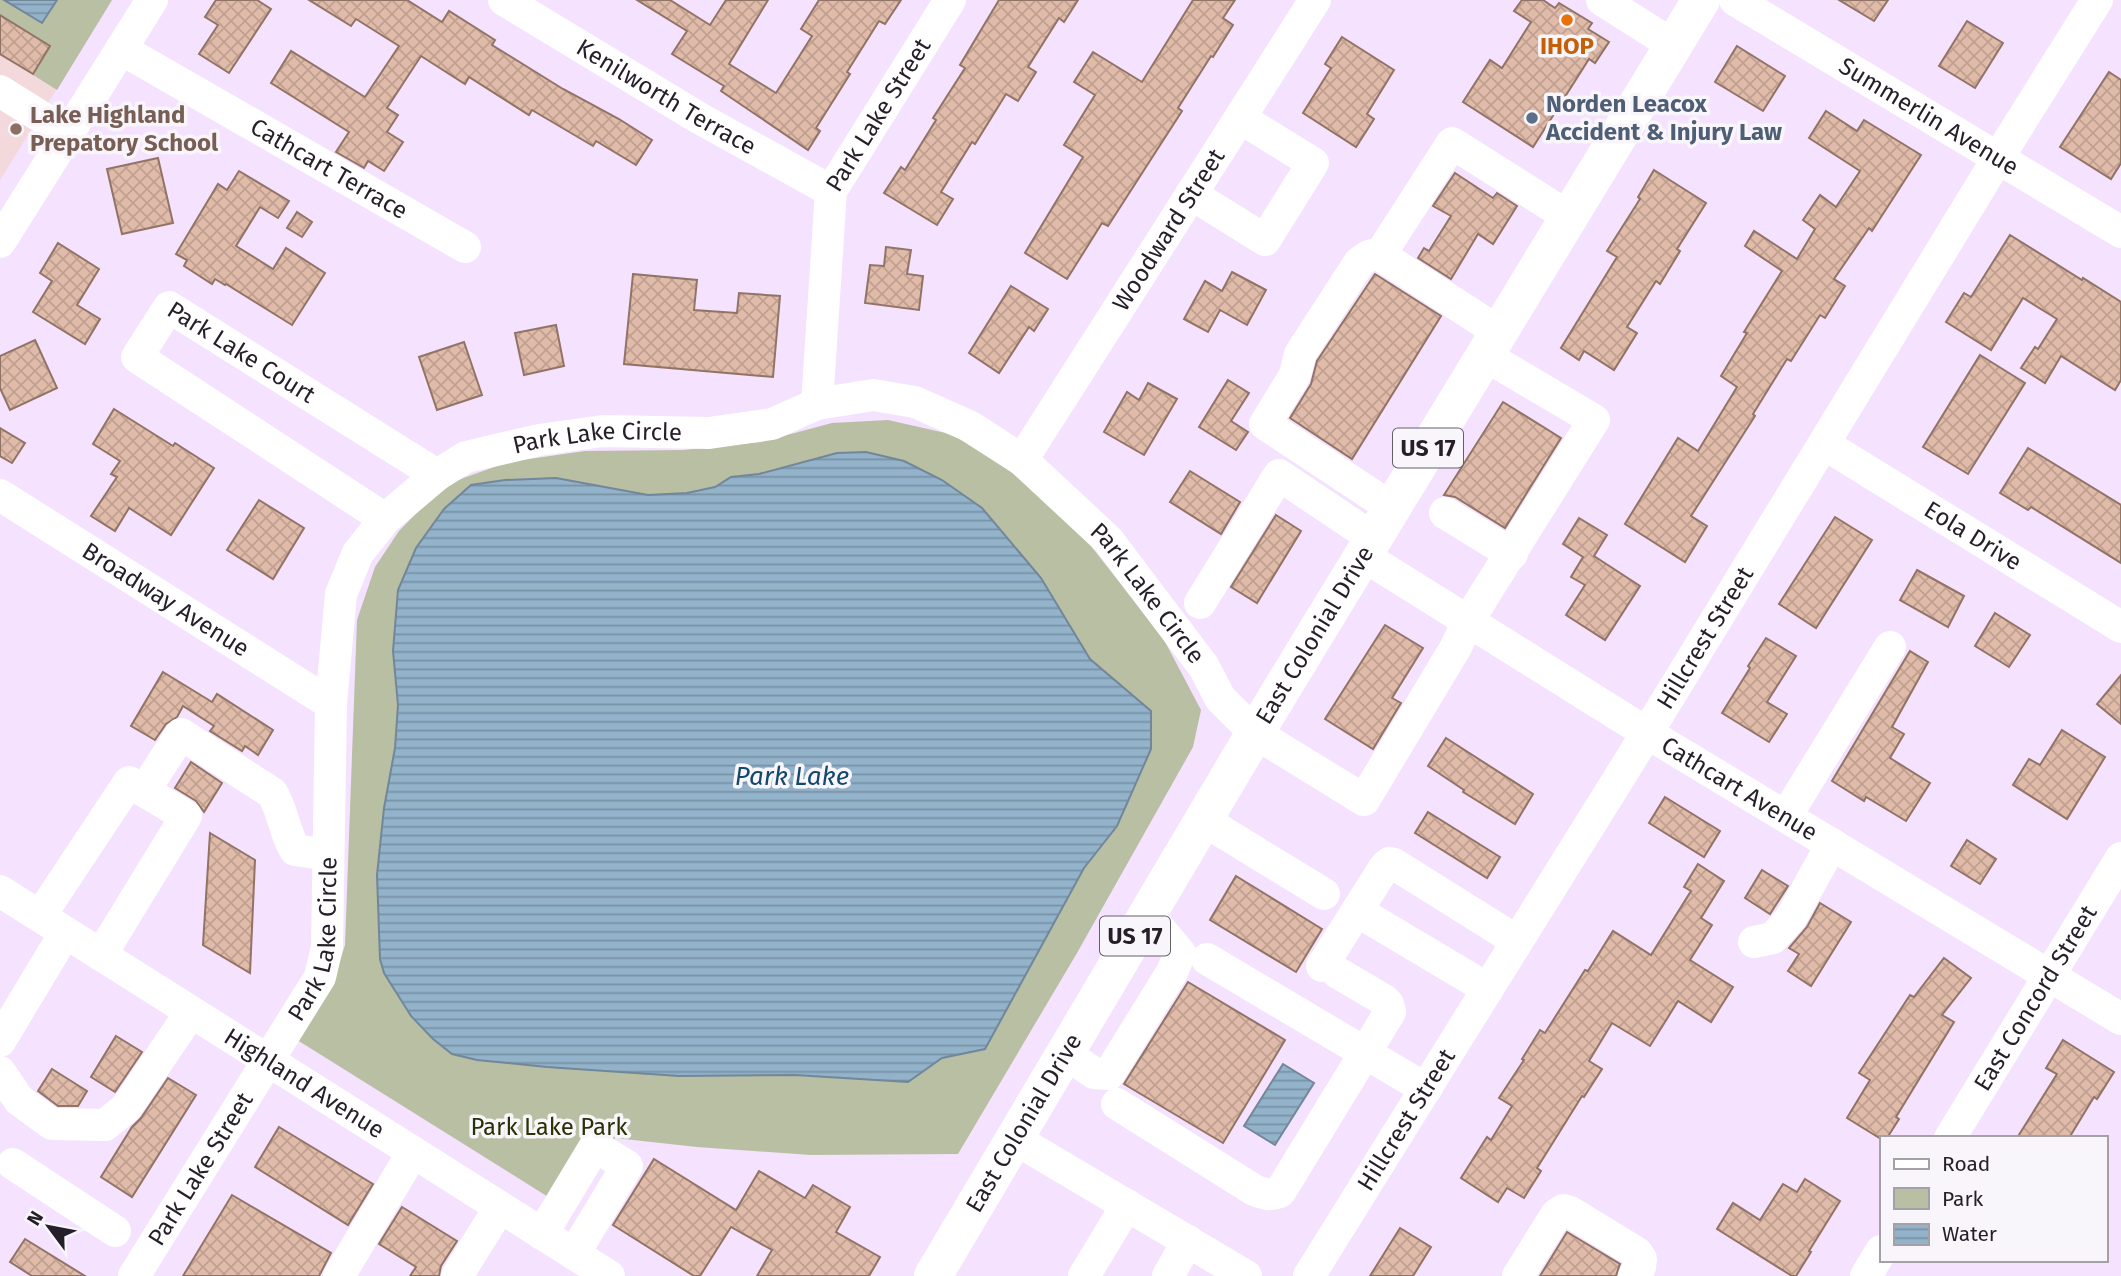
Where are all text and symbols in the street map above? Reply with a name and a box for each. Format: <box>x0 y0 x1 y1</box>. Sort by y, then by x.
marker: IHOP <box>1559 12 1575 28</box>
place label: IHOP <box>1540 32 1594 60</box>
street label: Kenilworth Terrace <box>571 33 761 161</box>
street label: Park Lake Street <box>820 33 937 197</box>
street label: Summerlin Avenue <box>1834 52 2024 181</box>
place label: Norden Leacox Accident & Injury Law <box>1545 90 1782 146</box>
place label: Lake Highland Prepatory School <box>30 101 219 157</box>
marker: Norden Leacox Accident & Injury Law <box>1524 110 1540 126</box>
street label: Cathcart Terrace <box>245 113 413 225</box>
marker: Lake Highland Prepatory School <box>8 121 24 137</box>
street label: Woodward Street <box>1107 143 1231 316</box>
street label: Park Lake Court <box>162 296 321 409</box>
street label: Park Lake Circle <box>510 417 682 460</box>
road number: US 17 <box>1393 428 1463 468</box>
street label: Eola Drive <box>1919 495 2027 576</box>
street label: Park Lake Circle <box>1085 517 1210 669</box>
street label: Broadway Avenue <box>77 537 254 663</box>
street label: East Colonial Drive <box>1250 541 1379 729</box>
street label: Hillcrest Street <box>1651 561 1759 714</box>
street label: Cathcart Avenue <box>1656 731 1823 847</box>
water label: Park Lake <box>735 761 849 792</box>
street label: Park Lake Circle <box>282 857 342 1026</box>
street label: East Concord Street <box>1968 900 2103 1096</box>
road number: US 17 <box>1100 917 1170 956</box>
street label: Highland Avenue <box>219 1022 390 1144</box>
street label: East Colonial Drive <box>960 1028 1088 1217</box>
street label: Hillcrest Street <box>1352 1044 1461 1196</box>
street label: Park Lake Street <box>142 1087 259 1251</box>
park label: Park Lake Park <box>470 1113 628 1141</box>
legend <box>1880 1136 2107 1262</box>
text: Road <box>1942 1151 1990 1177</box>
text: Park <box>1942 1186 1984 1212</box>
north arrow <box>14 1192 84 1262</box>
text: N <box>22 1207 48 1230</box>
text: Water <box>1942 1221 1997 1247</box>

